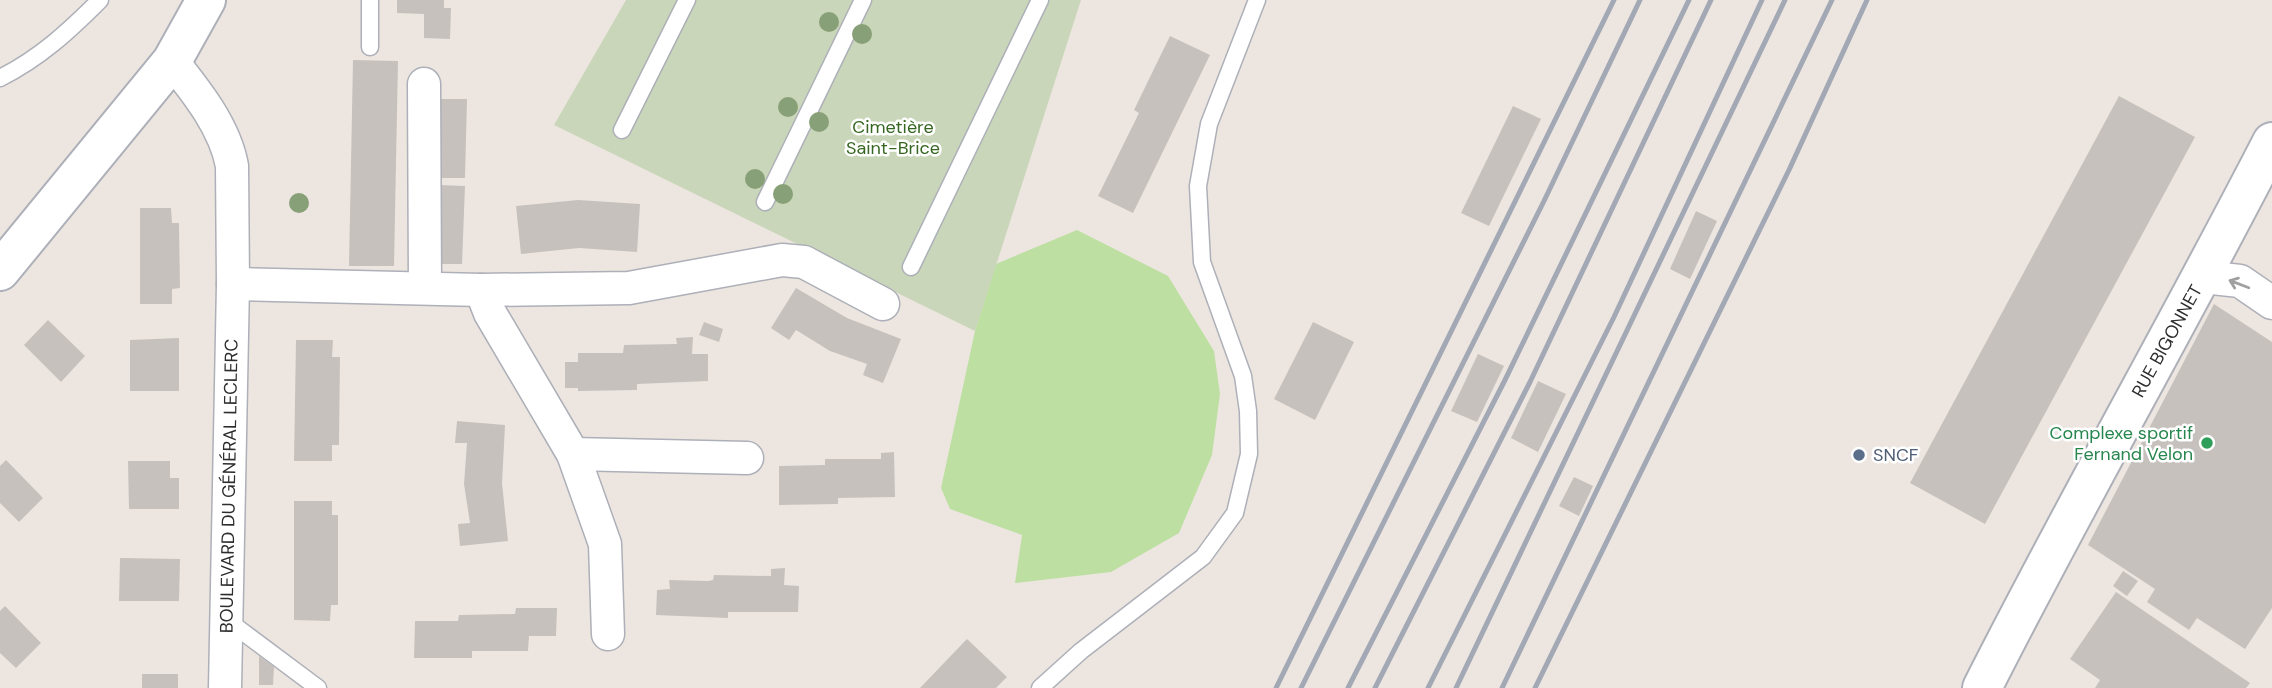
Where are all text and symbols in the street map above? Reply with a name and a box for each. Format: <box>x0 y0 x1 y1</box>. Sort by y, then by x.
park label: Cimetière Saint-Brice <box>846 115 940 160</box>
one-way arrow <box>2229 277 2251 289</box>
street label: RUE BIGONNET <box>2126 280 2208 402</box>
street label: BOULEVARD DU GÉNÉRAL LECLERC <box>214 338 244 633</box>
place label: Complexe sportif Fernand Velon <box>2050 421 2193 466</box>
marker: Complexe sportif Fernand Velon <box>2199 435 2215 451</box>
place label: SNCF <box>1873 443 1919 467</box>
marker: SNCF <box>1851 447 1867 463</box>

